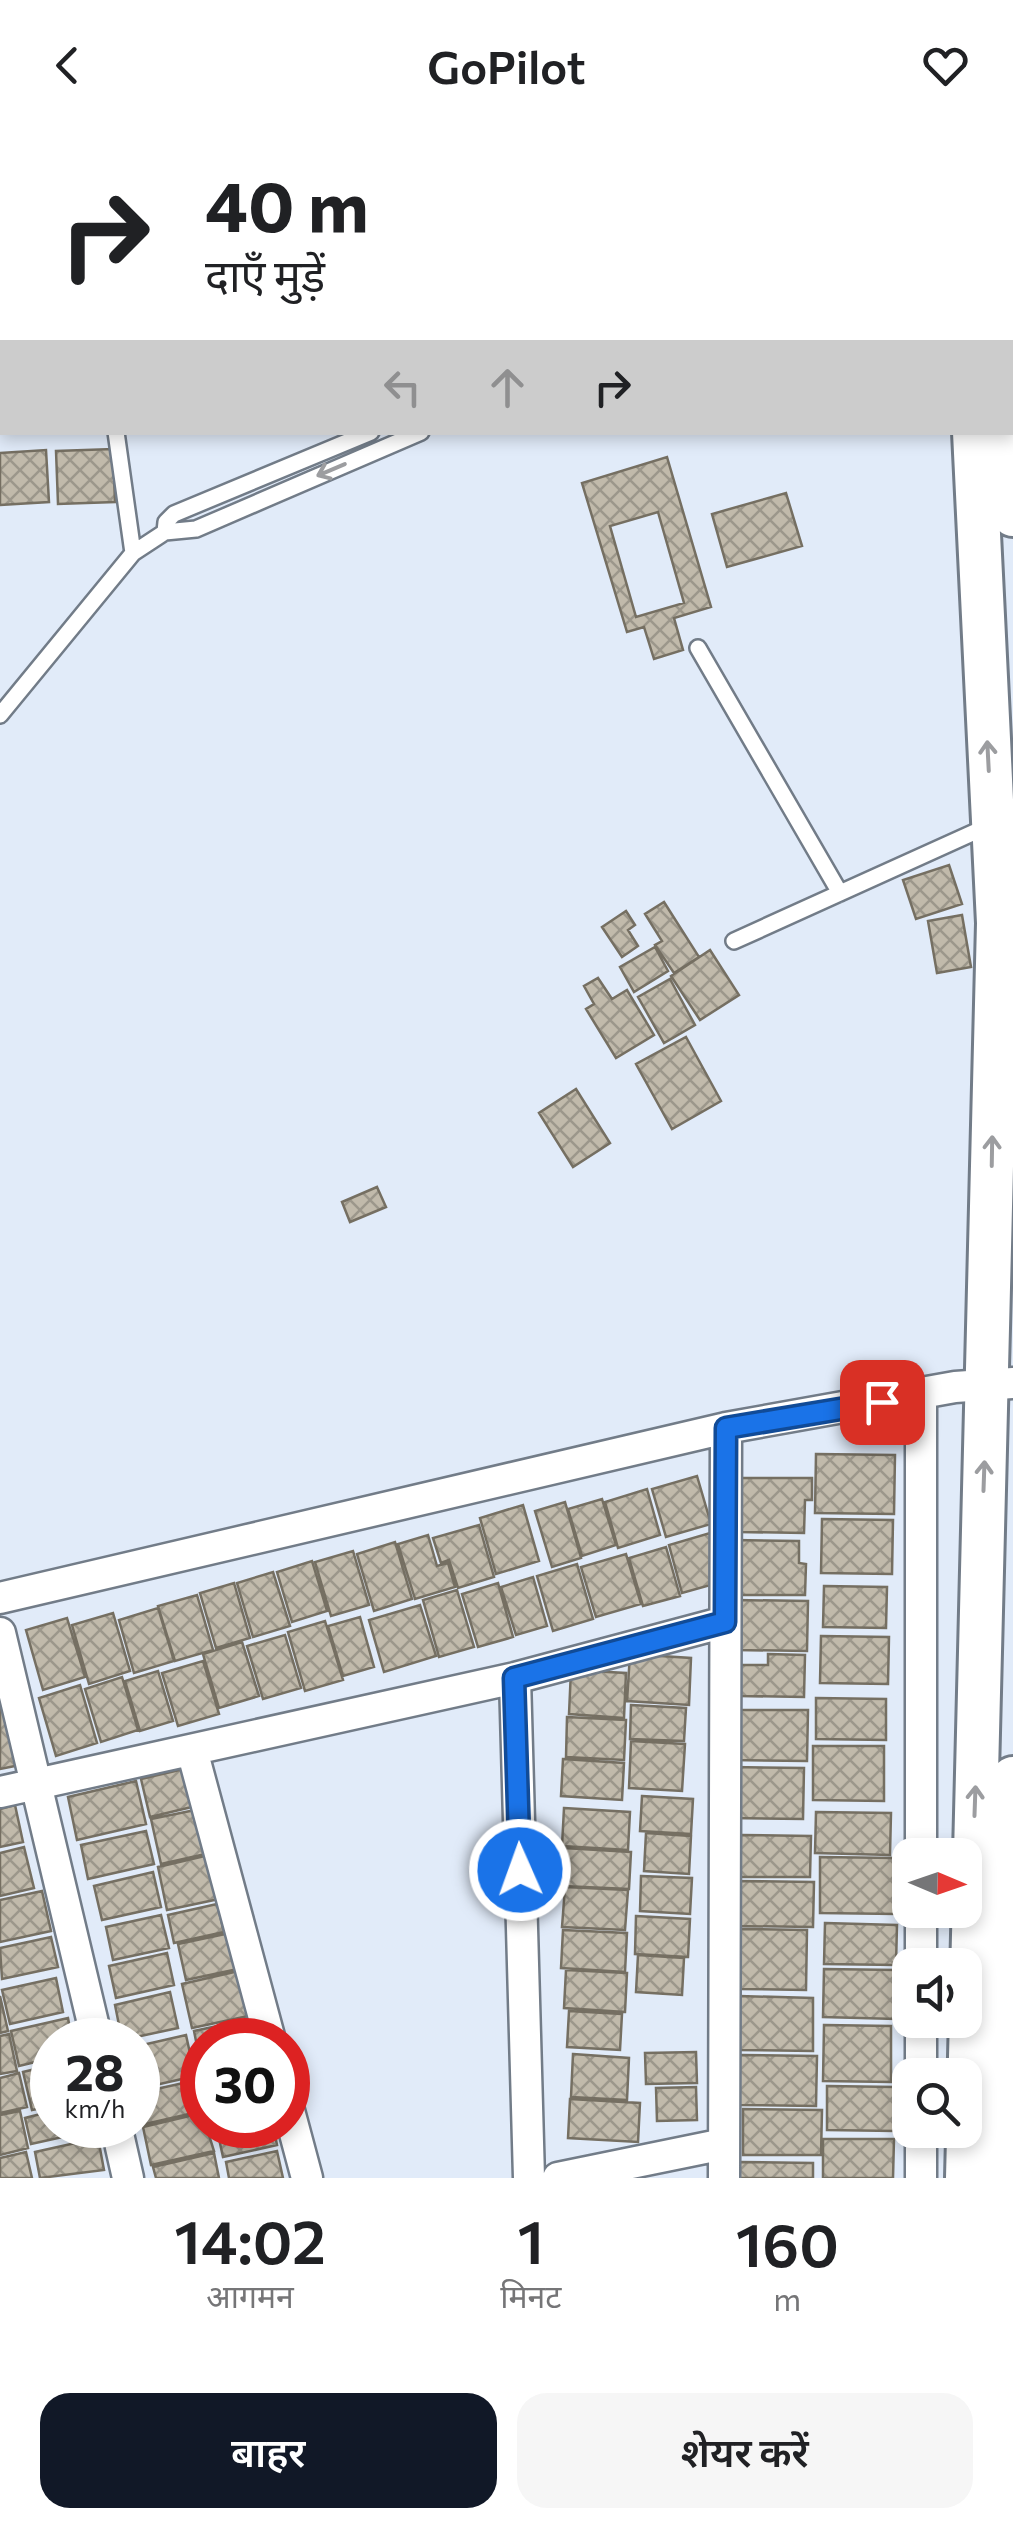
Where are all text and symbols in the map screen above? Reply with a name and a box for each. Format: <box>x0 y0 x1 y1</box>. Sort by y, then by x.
icon: back <box>40 38 95 93</box>
text: GoPilot <box>427 38 586 93</box>
icon: heart <box>918 38 973 93</box>
text: 40 m <box>205 161 369 246</box>
icon: right <box>40 170 170 300</box>
text: दाएँ मुड़ें <box>205 246 325 301</box>
icon: left <box>375 360 430 415</box>
icon: ahead <box>480 360 535 415</box>
icon: right <box>585 360 640 415</box>
one-way arrow <box>316 463 347 481</box>
one-way arrow <box>978 741 997 773</box>
one-way arrow <box>982 1135 1002 1168</box>
pin <box>840 1360 925 1445</box>
icon: arrive <box>855 1375 910 1430</box>
one-way arrow <box>974 1460 993 1492</box>
one-way arrow <box>966 1785 985 1817</box>
position arrow <box>468 1818 572 1922</box>
north arrow <box>892 1838 982 1928</box>
map controls <box>892 1838 982 2148</box>
button: sound <box>892 1948 982 2038</box>
speed limit sign: 30 <box>180 2018 310 2148</box>
text: 28 <box>65 2040 125 2101</box>
button: search <box>892 2058 982 2148</box>
text: km/h <box>65 2093 125 2123</box>
text: 14:02 <box>174 2203 326 2276</box>
text: 1 <box>517 2203 544 2276</box>
text: 160 <box>736 2206 839 2279</box>
text: आगमन <box>206 2275 294 2315</box>
text: मिनट <box>500 2275 561 2315</box>
text: m <box>773 2278 801 2318</box>
button: बाहर <box>40 2393 497 2508</box>
button: शेयर करें <box>517 2393 973 2508</box>

